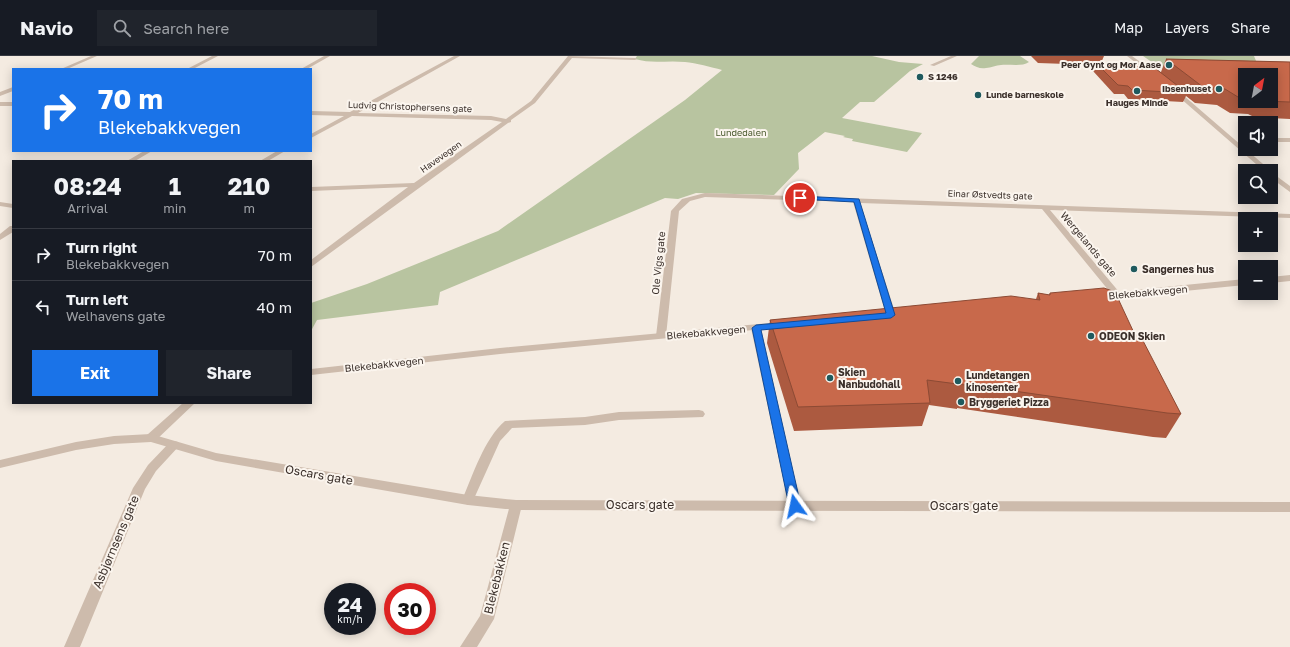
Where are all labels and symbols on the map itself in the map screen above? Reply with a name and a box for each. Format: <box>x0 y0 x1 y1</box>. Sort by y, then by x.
place label: Peer Gynt og Mor Aase <box>1061 59 1162 70</box>
marker: Peer Gynt og Mor Aase <box>1164 60 1174 70</box>
north arrow <box>1238 68 1278 108</box>
place label: S 1246 <box>928 71 958 82</box>
marker: S 1246 <box>915 72 925 82</box>
place label: Ibsenhuset <box>1162 83 1211 94</box>
marker: Ibsenhuset <box>1214 84 1224 94</box>
marker: Hauges Minde <box>1132 86 1142 96</box>
place label: Lunde barneskole <box>986 89 1064 100</box>
marker: Lunde barneskole <box>973 90 983 100</box>
place label: Hauges Minde <box>1106 97 1169 108</box>
street label: Ludvig Christophersens gate <box>348 99 472 114</box>
park label: Lundedalen <box>716 127 766 138</box>
street label: Havevegen <box>418 138 464 175</box>
pin <box>783 181 817 215</box>
street label: Einar Østvedts gate <box>947 188 1033 201</box>
street label: Wergelands gate <box>1058 209 1120 279</box>
street label: Ole Vigs gate <box>649 231 667 295</box>
place label: Sangernes hus <box>1142 263 1215 275</box>
marker: Sangernes hus <box>1129 264 1139 274</box>
street label: Blekebakkvegen <box>1108 283 1188 301</box>
street label: Blekebakkvegen <box>666 323 746 341</box>
place label: ODEON Skien <box>1099 330 1165 342</box>
marker: ODEON Skien <box>1086 331 1096 341</box>
street label: Blekebakkvegen <box>344 354 424 374</box>
place label: Skien Nanbudohall <box>838 366 901 390</box>
place label: Lundetangen kinosenter <box>966 369 1030 393</box>
marker: Skien Nanbudohall <box>825 373 835 383</box>
marker: Lundetangen kinosenter <box>953 376 963 386</box>
place label: Bryggeriet Pizza <box>969 396 1049 408</box>
marker: Bryggeriet Pizza <box>956 397 966 407</box>
street label: Oscars gate <box>284 461 354 488</box>
position arrow <box>774 485 816 527</box>
street label: Asbjørnsens gate <box>89 493 142 591</box>
street label: Oscars gate <box>606 497 674 512</box>
street label: Oscars gate <box>930 498 998 513</box>
street label: Blekebakken <box>480 540 513 616</box>
speed limit sign: 30 <box>384 583 436 635</box>

